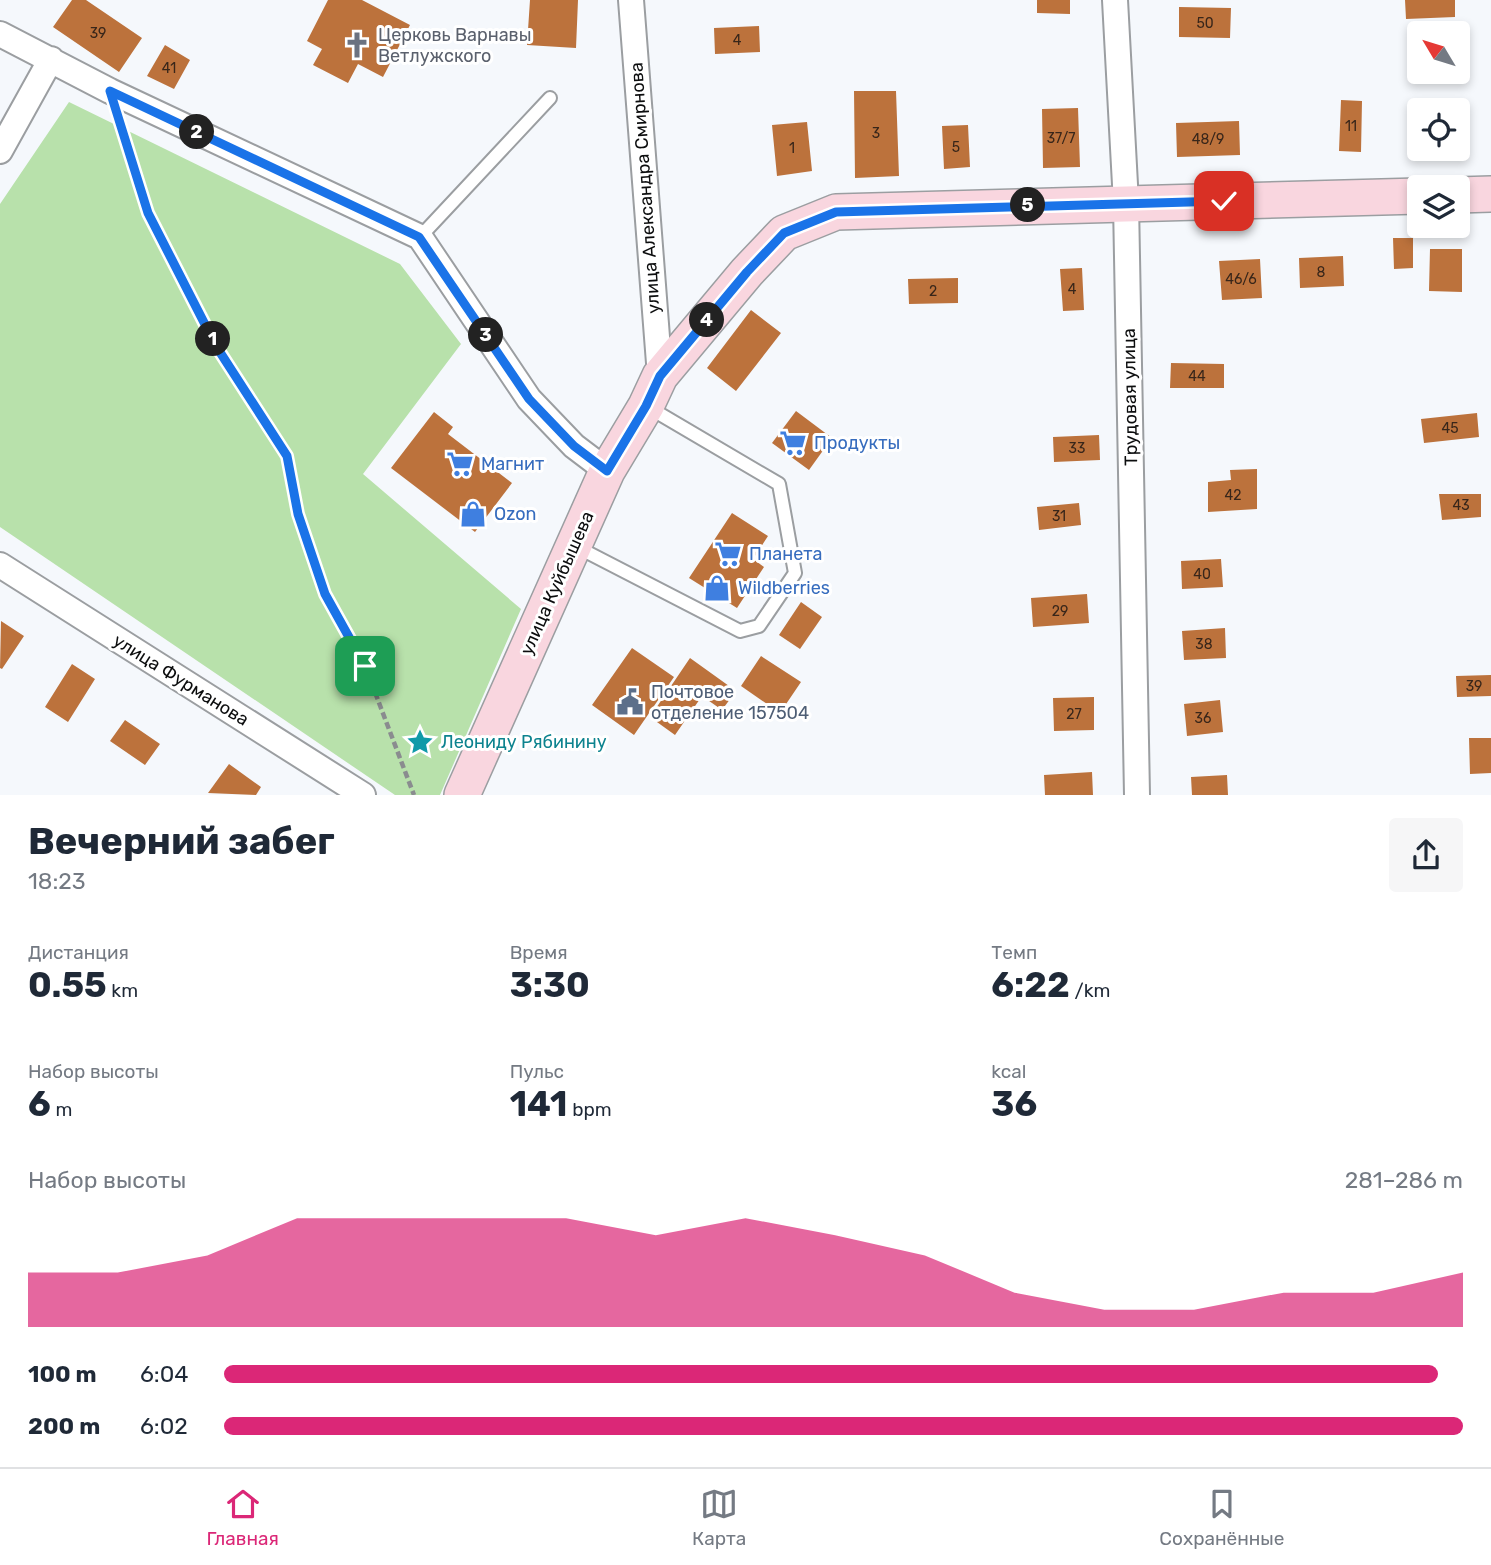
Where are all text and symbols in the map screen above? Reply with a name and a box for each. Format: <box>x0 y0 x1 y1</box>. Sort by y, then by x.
house number: 50 <box>1196 15 1214 32</box>
north arrow <box>1407 21 1470 84</box>
map controls <box>1407 21 1470 238</box>
place label: Церковь Варнавы Ветлужского <box>378 24 531 67</box>
house number: 39 <box>90 25 106 42</box>
church icon: Церковь Варнавы Ветлужского <box>342 30 372 60</box>
house number: 4 <box>733 32 742 49</box>
house number: 41 <box>162 60 176 77</box>
street label: улица Александра Смирнова <box>625 62 665 314</box>
button: locate <box>1407 98 1470 161</box>
pin: 2 <box>180 114 214 150</box>
house number: 11 <box>1345 118 1357 135</box>
text: 2 <box>190 120 203 143</box>
house number: 3 <box>872 125 880 142</box>
house number: 37/7 <box>1047 130 1075 147</box>
house number: 48/9 <box>1192 131 1224 148</box>
house number: 5 <box>952 139 960 156</box>
house number: 1 <box>789 140 795 157</box>
pin <box>1194 171 1254 231</box>
button: layers <box>1407 175 1470 238</box>
icon: check <box>1205 182 1243 220</box>
pin: 5 <box>1010 188 1046 222</box>
text: 5 <box>1021 193 1034 216</box>
house number: 8 <box>1317 264 1326 281</box>
house number: 46/6 <box>1225 271 1257 288</box>
house number: 4 <box>1068 281 1077 298</box>
house number: 2 <box>929 283 937 300</box>
pin: 4 <box>690 302 724 338</box>
text: 4 <box>700 308 713 331</box>
pin: 3 <box>468 318 504 352</box>
pin: 1 <box>196 322 230 356</box>
text: 3 <box>479 323 492 346</box>
text: 1 <box>208 327 217 350</box>
street label: Трудовая улица <box>1118 328 1142 466</box>
house number: 44 <box>1188 368 1206 385</box>
house number: 45 <box>1441 420 1459 437</box>
supermarket icon: Продукты <box>778 428 808 458</box>
place label: Продукты <box>814 432 900 454</box>
house number: 33 <box>1069 440 1085 457</box>
supermarket icon: Магнит <box>445 449 475 479</box>
place label: Магнит <box>481 453 544 475</box>
house number: 42 <box>1225 487 1241 504</box>
house number: 43 <box>1452 497 1470 514</box>
shop icon: Ozon <box>458 499 488 529</box>
place label: Ozon <box>494 503 536 525</box>
street label: улица Куйбышева <box>515 508 599 658</box>
house number: 31 <box>1052 508 1066 525</box>
supermarket icon: Планета <box>713 539 743 569</box>
place label: Планета <box>749 543 822 565</box>
house number: 40 <box>1193 566 1211 583</box>
shop icon: Wildberries <box>702 573 732 603</box>
place label: Wildberries <box>738 577 830 599</box>
house number: 29 <box>1052 603 1068 620</box>
street label: улица Фурманова <box>109 629 253 731</box>
pin <box>335 636 395 696</box>
house number: 38 <box>1195 636 1213 653</box>
icon: arrive <box>346 647 384 685</box>
house number: 39 <box>1466 678 1482 695</box>
place label: Почтовое отделение 157504 <box>651 681 809 724</box>
public building icon: Почтовое отделение 157504 <box>615 687 645 717</box>
house number: 27 <box>1066 706 1082 723</box>
house number: 36 <box>1195 710 1211 727</box>
place icon: Леониду Рябинину <box>405 727 435 757</box>
place label: Леониду Рябинину <box>441 731 607 753</box>
text: Вечерний забег <box>28 818 335 864</box>
button: share <box>1389 818 1463 892</box>
text: 18:23 <box>28 867 86 895</box>
text: Дистанция <box>28 941 129 964</box>
text: Время <box>510 941 568 964</box>
text: Темп <box>991 941 1037 964</box>
text: 0.55 <box>28 964 107 1006</box>
text: 3:30 <box>510 964 590 1006</box>
text: 6:22 <box>991 964 1070 1006</box>
text: km <box>107 979 138 1002</box>
text: /km <box>1070 979 1110 1002</box>
text: Набор высоты <box>28 1060 159 1083</box>
text: Пульс <box>510 1060 564 1083</box>
text: kcal <box>991 1060 1026 1083</box>
text: 6 <box>28 1083 51 1125</box>
text: 141 <box>510 1083 567 1125</box>
text: 36 <box>991 1083 1037 1125</box>
text: m <box>51 1098 72 1121</box>
text: bpm <box>567 1098 612 1121</box>
text: Набор высоты <box>28 1166 186 1194</box>
text: 281–286 m <box>1345 1166 1463 1194</box>
text: 100 m <box>28 1360 97 1388</box>
text: 6:04 <box>140 1360 189 1388</box>
text: 200 m <box>28 1412 100 1440</box>
text: 6:02 <box>140 1412 188 1440</box>
tab: Главная <box>207 1485 279 1550</box>
tab: Карта <box>692 1485 746 1550</box>
tab: Сохранённые <box>1159 1485 1284 1550</box>

